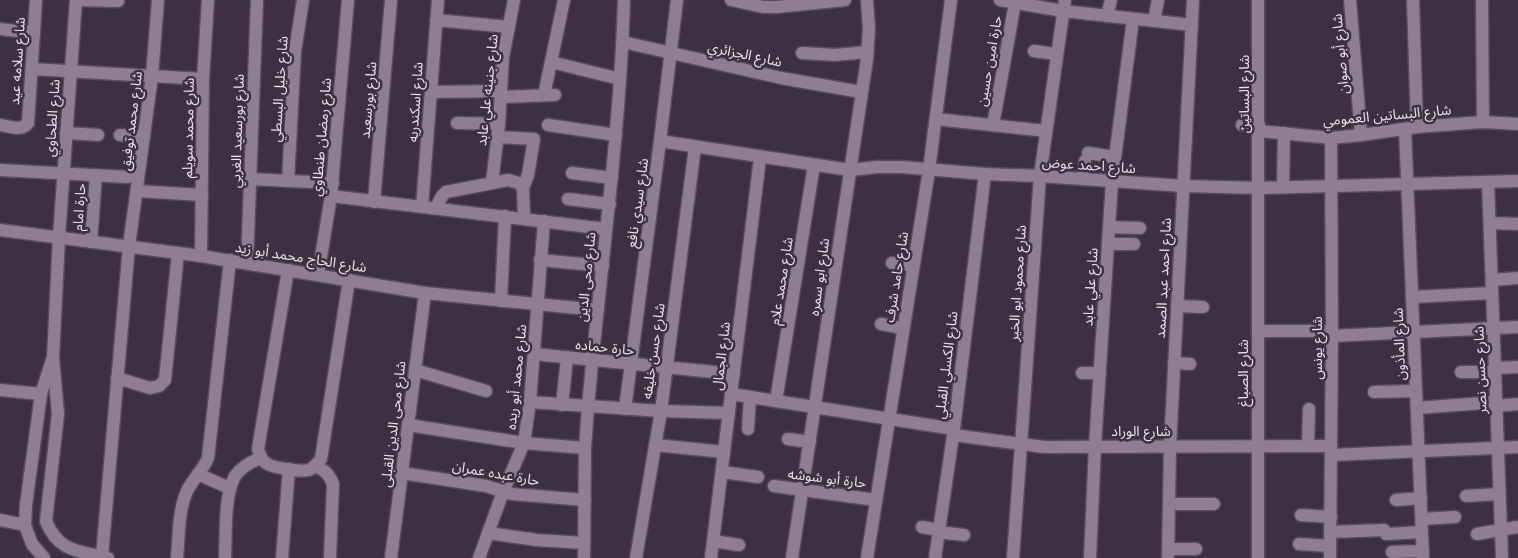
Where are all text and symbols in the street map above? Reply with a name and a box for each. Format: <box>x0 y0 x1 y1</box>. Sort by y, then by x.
street label: شارع أبو صوان <box>1328 13 1354 95</box>
street label: حارة امين حسين <box>972 14 1006 108</box>
street label: شارع سلامه عيد <box>5 16 31 106</box>
street label: شارع جنينه علي عابد <box>472 33 504 147</box>
street label: شارع خليل البسطي <box>266 35 294 143</box>
street label: شارع الجزائري <box>706 37 784 73</box>
street label: شارع البساتين <box>1235 55 1255 133</box>
street label: شارع بورسعيد <box>356 61 382 139</box>
street label: شارع اسكندريه <box>403 61 429 143</box>
street label: شارع محمد توفيق <box>116 70 148 172</box>
street label: شارع بورسعيد الغربي <box>226 74 250 188</box>
street label: شارع رمضان طنطاوي <box>307 77 337 197</box>
street label: شارع محمد سويلم <box>178 78 200 178</box>
street label: شارع الطحاوي <box>40 79 66 158</box>
street label: شارع البساتين العمومي <box>1322 100 1452 132</box>
street label: شارع احمد عوض <box>1041 153 1136 179</box>
street label: شارع سيدي نافع <box>622 157 654 249</box>
street label: حارة امام <box>68 183 92 232</box>
street label: شارع احمد عبد الصمد <box>1151 217 1177 339</box>
street label: شارع محمود ابو الخير <box>1004 224 1032 343</box>
street label: شارع حامد شرف <box>880 230 914 324</box>
street label: شارع محى الدين <box>572 231 602 323</box>
street label: شارع محمد علام <box>765 236 799 327</box>
street label: شارع ابو سمره <box>805 237 835 317</box>
street label: شارع الحاج محمد أبو زيد <box>234 238 368 278</box>
street label: شارع علي عابد <box>1078 247 1104 327</box>
street label: شارع حسن خليفه <box>637 302 671 400</box>
street label: شارع المأذون <box>1389 307 1411 381</box>
street label: شارع الكسلي القبلي <box>930 310 964 420</box>
street label: شارع يونس <box>1308 316 1328 380</box>
street label: شارع الجمال <box>708 321 736 391</box>
street label: شارع محمد أبو ريده <box>502 323 532 431</box>
street label: شارع حسن نصر <box>1469 326 1493 415</box>
street label: حارة حماده <box>575 335 635 359</box>
street label: شارع الصباغ <box>1234 339 1254 407</box>
street label: شارع محى الدين القبلى <box>376 360 412 488</box>
street label: شارع الوراد <box>1111 422 1171 442</box>
street label: حارة عبده عمران <box>451 456 541 490</box>
street label: حارة أبو شوشه <box>787 464 867 492</box>

